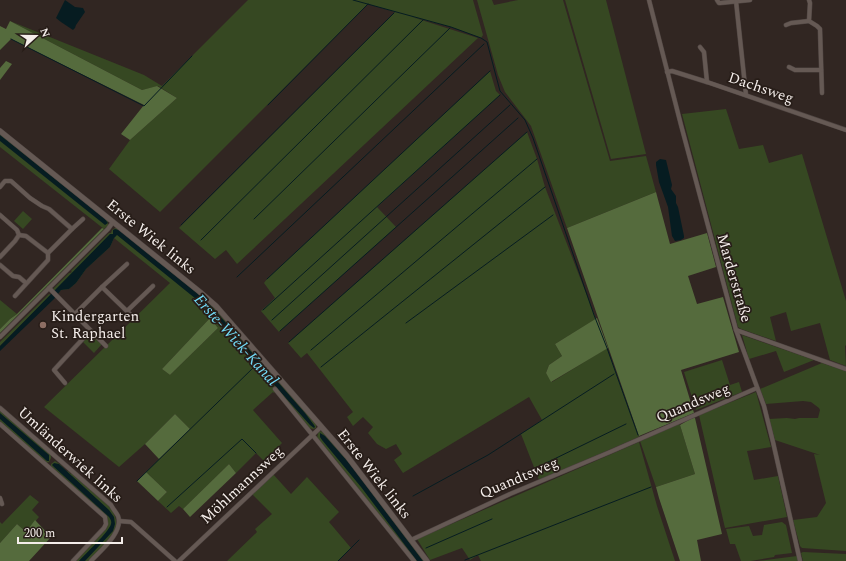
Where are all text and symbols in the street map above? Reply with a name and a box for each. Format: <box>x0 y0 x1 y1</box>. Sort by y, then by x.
north arrow <box>16 16 56 56</box>
text: N <box>35 25 54 40</box>
street label: Dachsweg <box>725 66 797 110</box>
street label: Erste Wiek links <box>101 194 201 280</box>
street label: Marderstraße <box>710 231 758 325</box>
water label: Erste-Wiek-Kanal <box>188 288 284 392</box>
place label: Kindergarten St. Raphael <box>51 305 140 345</box>
marker: Kindergarten St. Raphael <box>38 320 48 330</box>
street label: Quandsweg <box>653 377 733 429</box>
street label: Umländerwiek links <box>12 401 128 509</box>
street label: Erste Wiek links <box>331 424 417 524</box>
street label: Möhlmannsweg <box>195 440 289 530</box>
street label: Quandtsweg <box>476 451 562 505</box>
scale bar <box>18 519 122 545</box>
text: 200 m <box>24 524 55 543</box>

